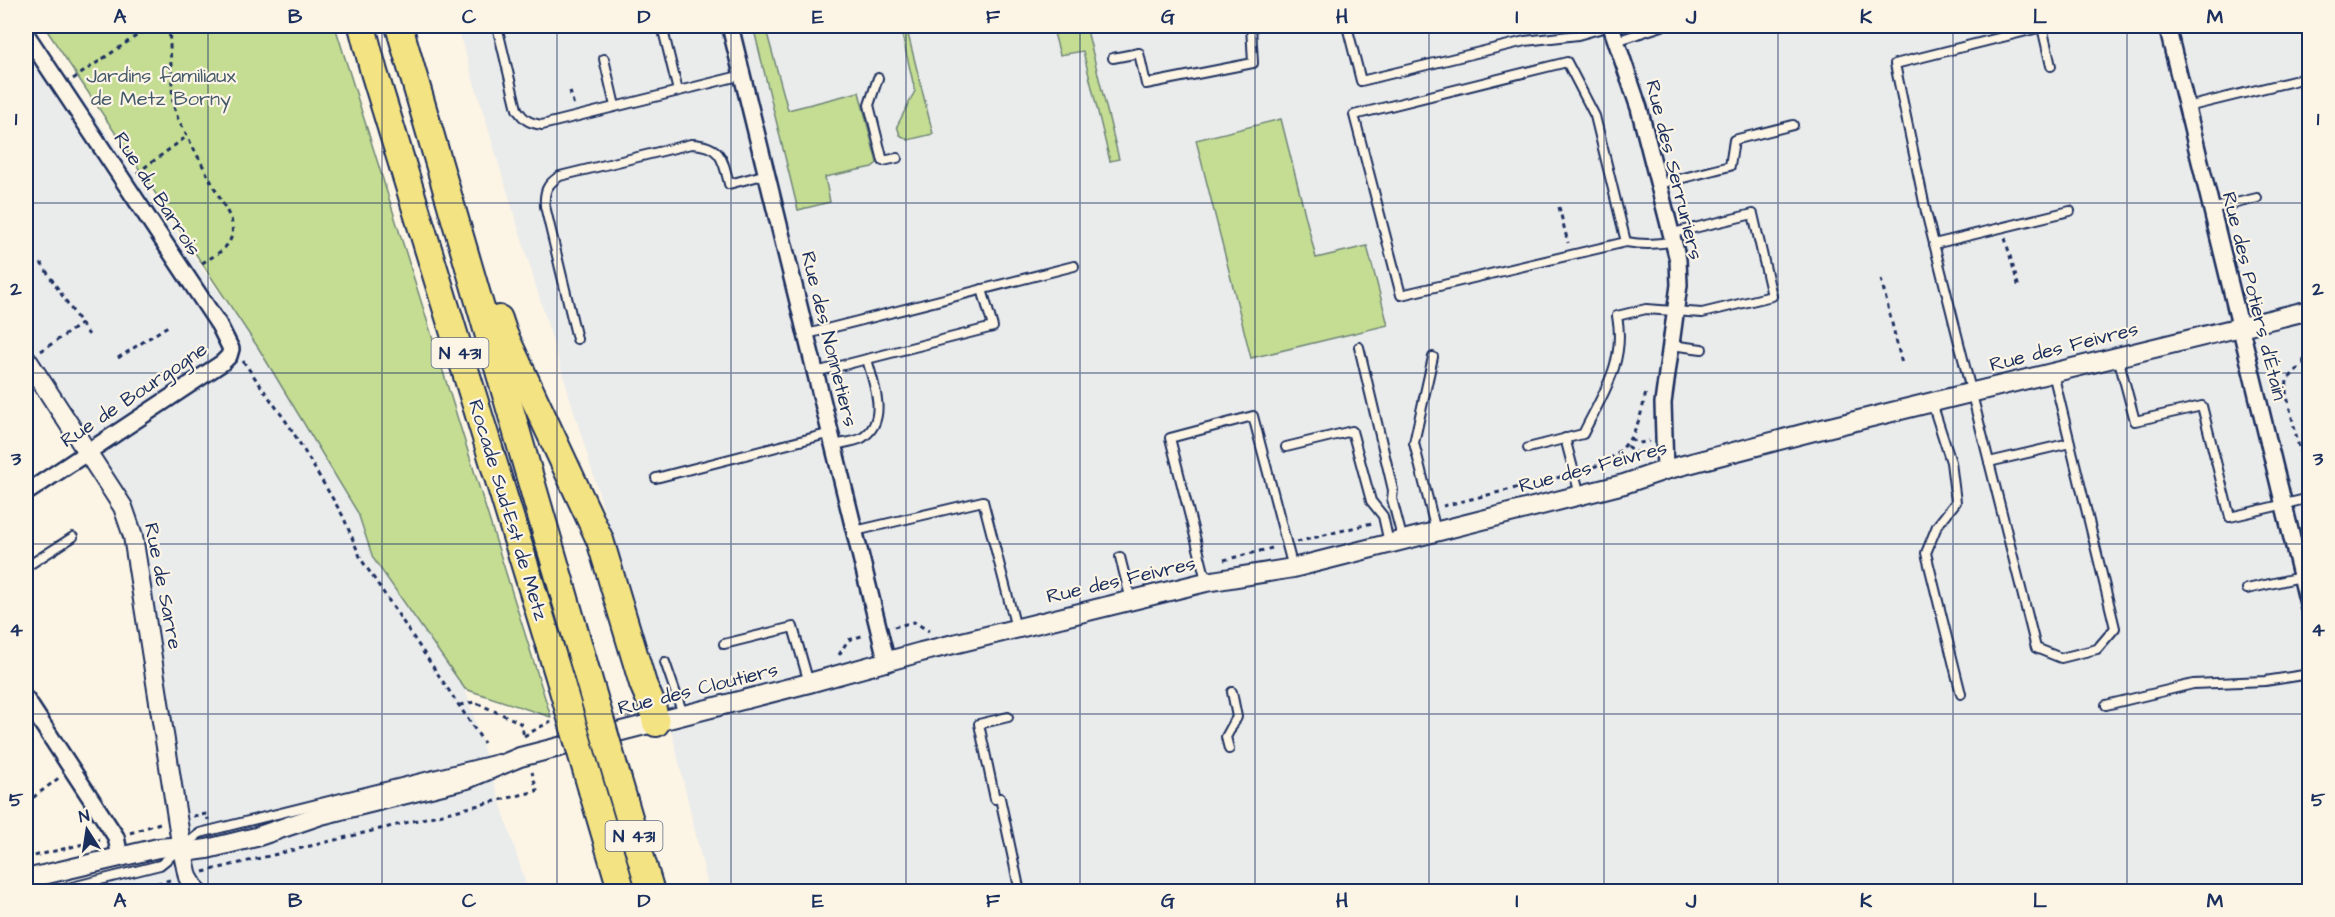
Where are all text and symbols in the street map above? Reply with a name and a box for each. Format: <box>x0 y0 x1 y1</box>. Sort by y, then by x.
text: A <box>114 3 127 31</box>
text: B <box>288 3 303 31</box>
text: C <box>462 3 477 31</box>
text: D <box>638 3 651 31</box>
text: E <box>812 3 824 31</box>
text: F <box>986 3 1001 31</box>
text: G <box>1161 3 1175 31</box>
text: H <box>1336 3 1348 31</box>
text: I <box>1515 3 1519 31</box>
text: J <box>1685 3 1697 31</box>
text: K <box>1860 3 1873 31</box>
text: L <box>2033 3 2047 31</box>
text: M <box>2207 3 2224 31</box>
park label: Jardins familiaux de Metz Borny <box>86 62 236 114</box>
street label: Rue des Serruriers <box>1638 77 1710 263</box>
text: 1 <box>15 105 18 133</box>
text: 1 <box>2317 105 2320 133</box>
street label: Rue du Barrois <box>106 127 208 261</box>
street label: Rue des Potiers d'Étain <box>2215 189 2293 403</box>
street label: Rue des Nonnetiers <box>794 248 864 430</box>
text: 2 <box>9 275 22 303</box>
text: 2 <box>2311 275 2324 303</box>
street label: Rue des Feivres <box>1987 315 2141 379</box>
street label: Rue de Bourgogne <box>55 335 214 455</box>
road number: N 431 <box>432 338 488 368</box>
street label: Rocade Sud-Est de Metz <box>461 396 555 624</box>
street label: Rue des Feivres <box>1516 434 1670 500</box>
text: 3 <box>10 445 22 473</box>
text: 3 <box>2312 445 2324 473</box>
street label: Rue de Sarre <box>137 520 189 652</box>
street label: Rue des Feivres <box>1044 549 1198 611</box>
text: 4 <box>9 616 23 644</box>
text: 4 <box>2311 616 2325 644</box>
street label: Rue des Cloutiers <box>615 656 781 722</box>
text: 5 <box>9 786 24 814</box>
text: 5 <box>2311 786 2326 814</box>
north arrow <box>57 800 117 860</box>
text: N <box>77 805 91 828</box>
road number: N 431 <box>606 821 662 851</box>
text: A <box>114 887 127 915</box>
text: B <box>288 887 303 915</box>
text: C <box>462 887 477 915</box>
text: D <box>638 887 651 915</box>
text: E <box>812 887 824 915</box>
text: F <box>986 887 1001 915</box>
text: G <box>1161 887 1175 915</box>
text: H <box>1336 887 1348 915</box>
text: I <box>1515 887 1519 915</box>
text: J <box>1685 887 1697 915</box>
text: K <box>1860 887 1873 915</box>
text: L <box>2033 887 2047 915</box>
text: M <box>2207 887 2224 915</box>

